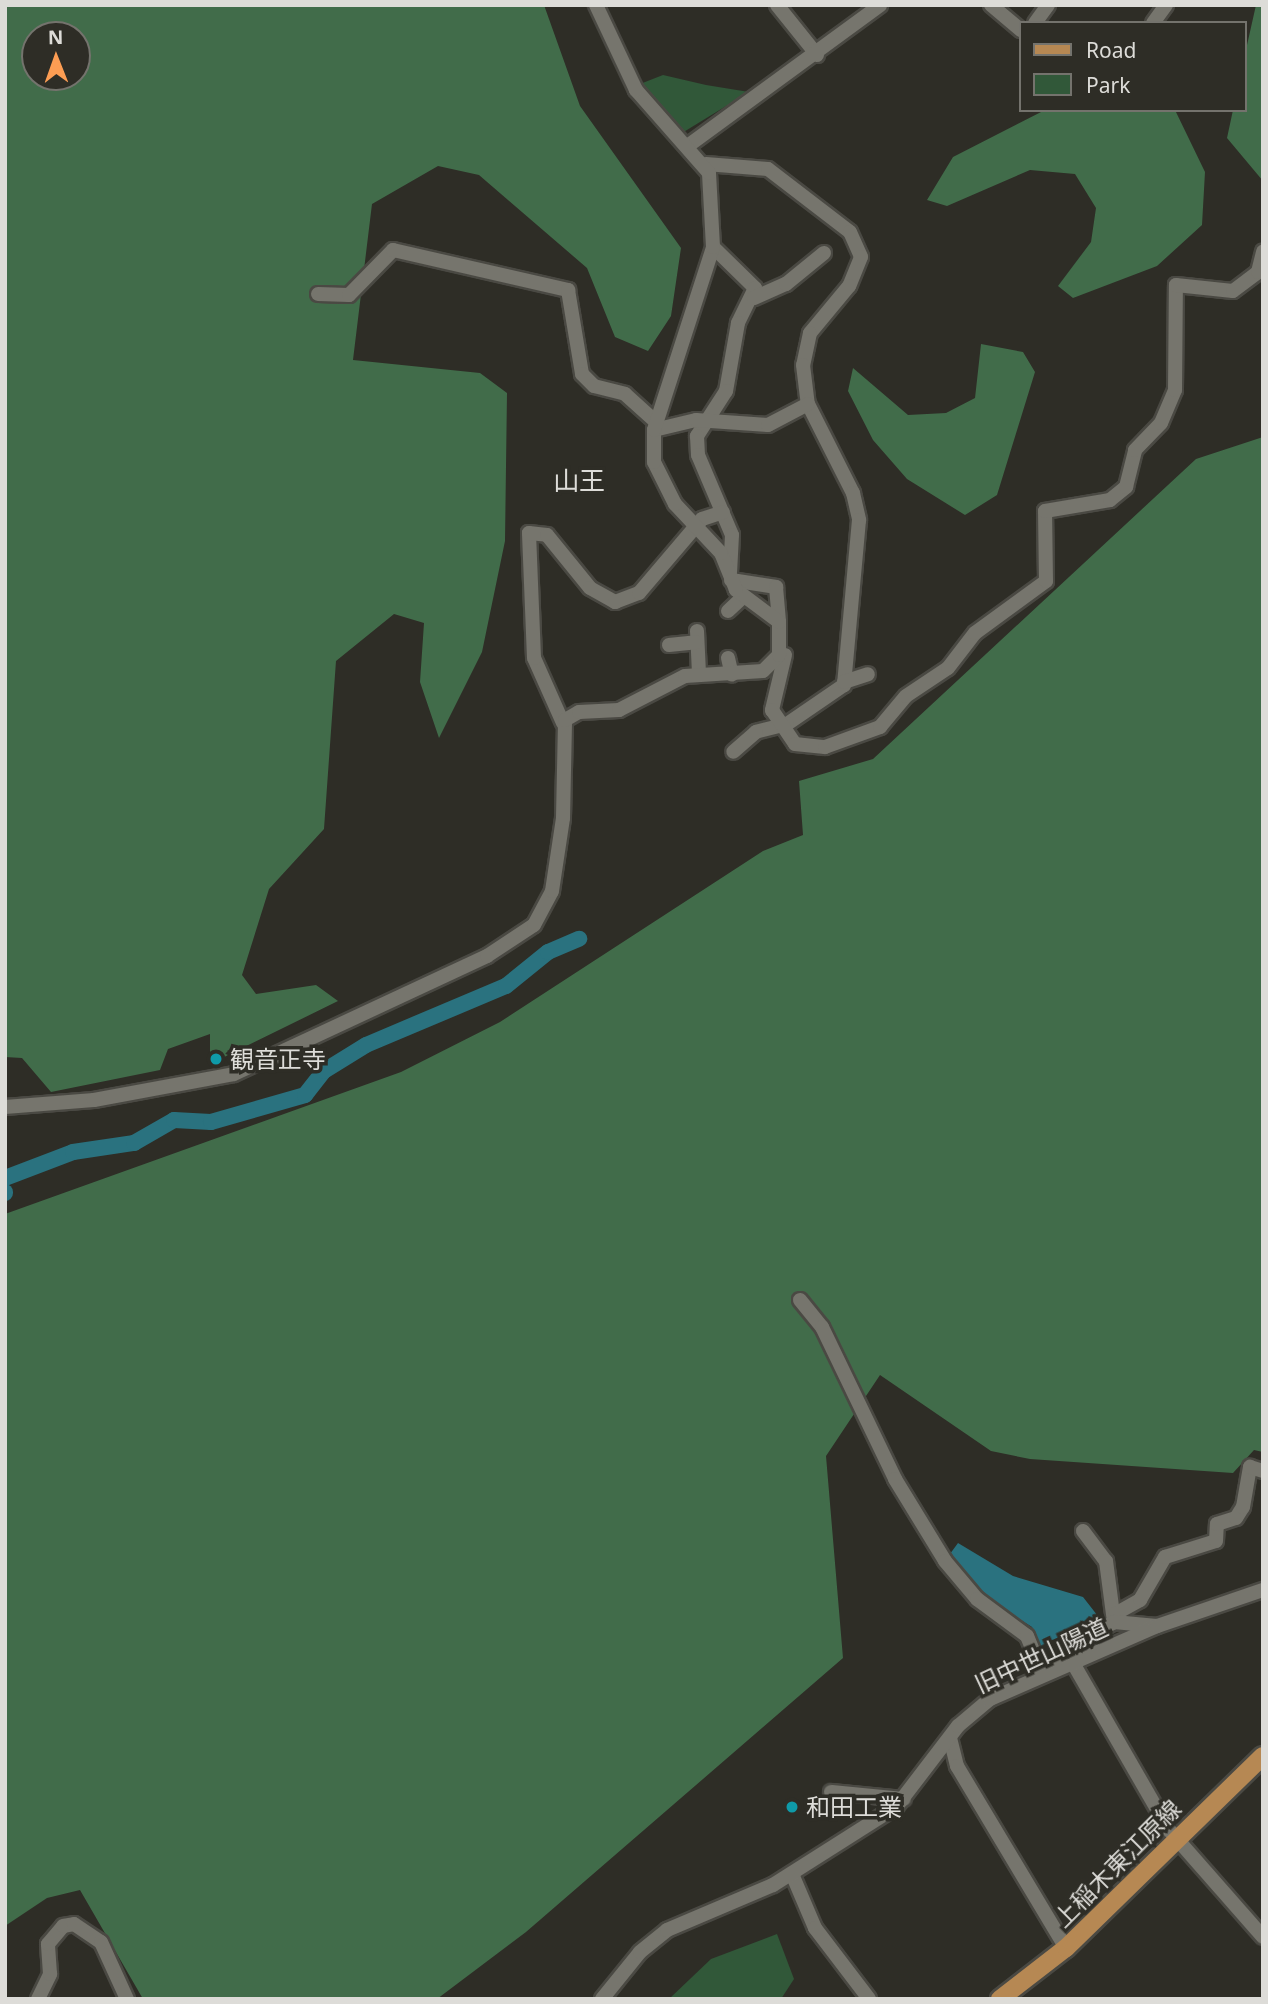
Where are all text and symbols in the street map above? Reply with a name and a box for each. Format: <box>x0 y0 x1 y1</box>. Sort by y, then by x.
north arrow <box>21 21 91 91</box>
legend <box>1020 21 1247 112</box>
text: N <box>48 24 64 50</box>
text: Road <box>1086 36 1136 64</box>
text: Park <box>1086 71 1130 99</box>
district label: 山王 <box>553 465 605 497</box>
place label: 観音正寺 <box>230 1045 326 1073</box>
marker: 観音正寺 <box>208 1051 224 1067</box>
street label: 旧中世山陽道 <box>970 1612 1112 1698</box>
place label: 和田工業 <box>806 1793 902 1821</box>
street label: 上稲木東江原線 <box>1047 1793 1187 1933</box>
marker: 和田工業 <box>784 1799 800 1815</box>

